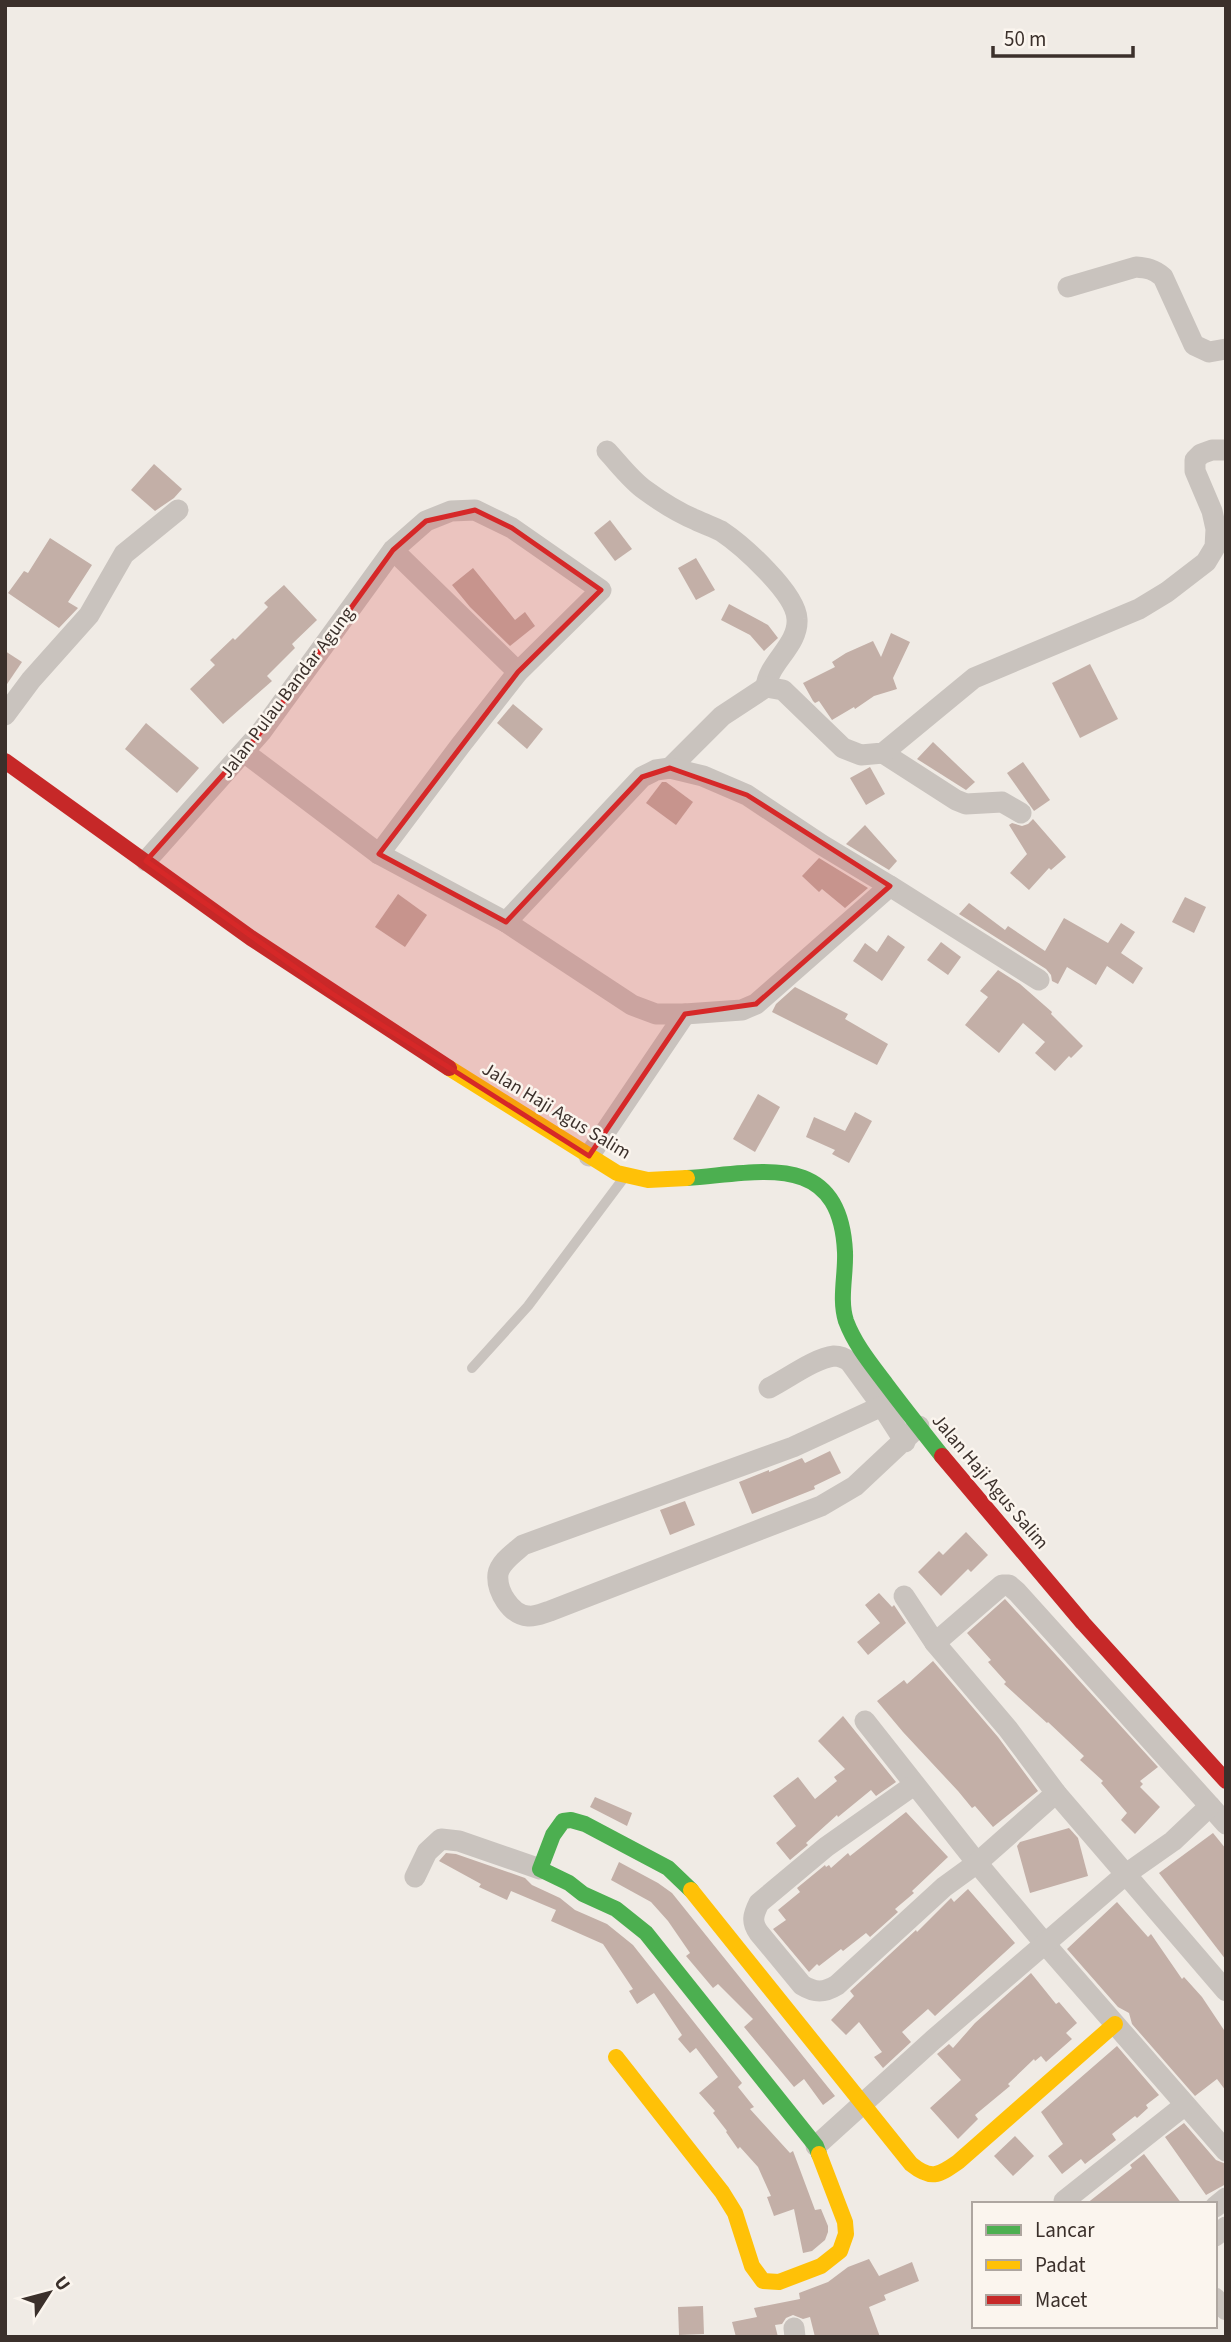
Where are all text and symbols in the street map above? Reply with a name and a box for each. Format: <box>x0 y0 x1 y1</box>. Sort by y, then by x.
scale bar <box>993 14 1133 58</box>
text: 50 m <box>1004 24 1046 54</box>
street label: Jalan Pulau Bandar Agung <box>214 601 361 784</box>
street label: Jalan Haji Agus Salim <box>477 1056 636 1166</box>
street label: Jalan Haji Agus Salim <box>925 1408 1055 1556</box>
legend <box>972 2202 1217 2328</box>
text: Lancar <box>1035 2215 1095 2245</box>
text: Padat <box>1035 2250 1086 2280</box>
north arrow <box>14 2258 84 2328</box>
text: U <box>47 2271 76 2297</box>
text: Macet <box>1035 2285 1087 2315</box>

